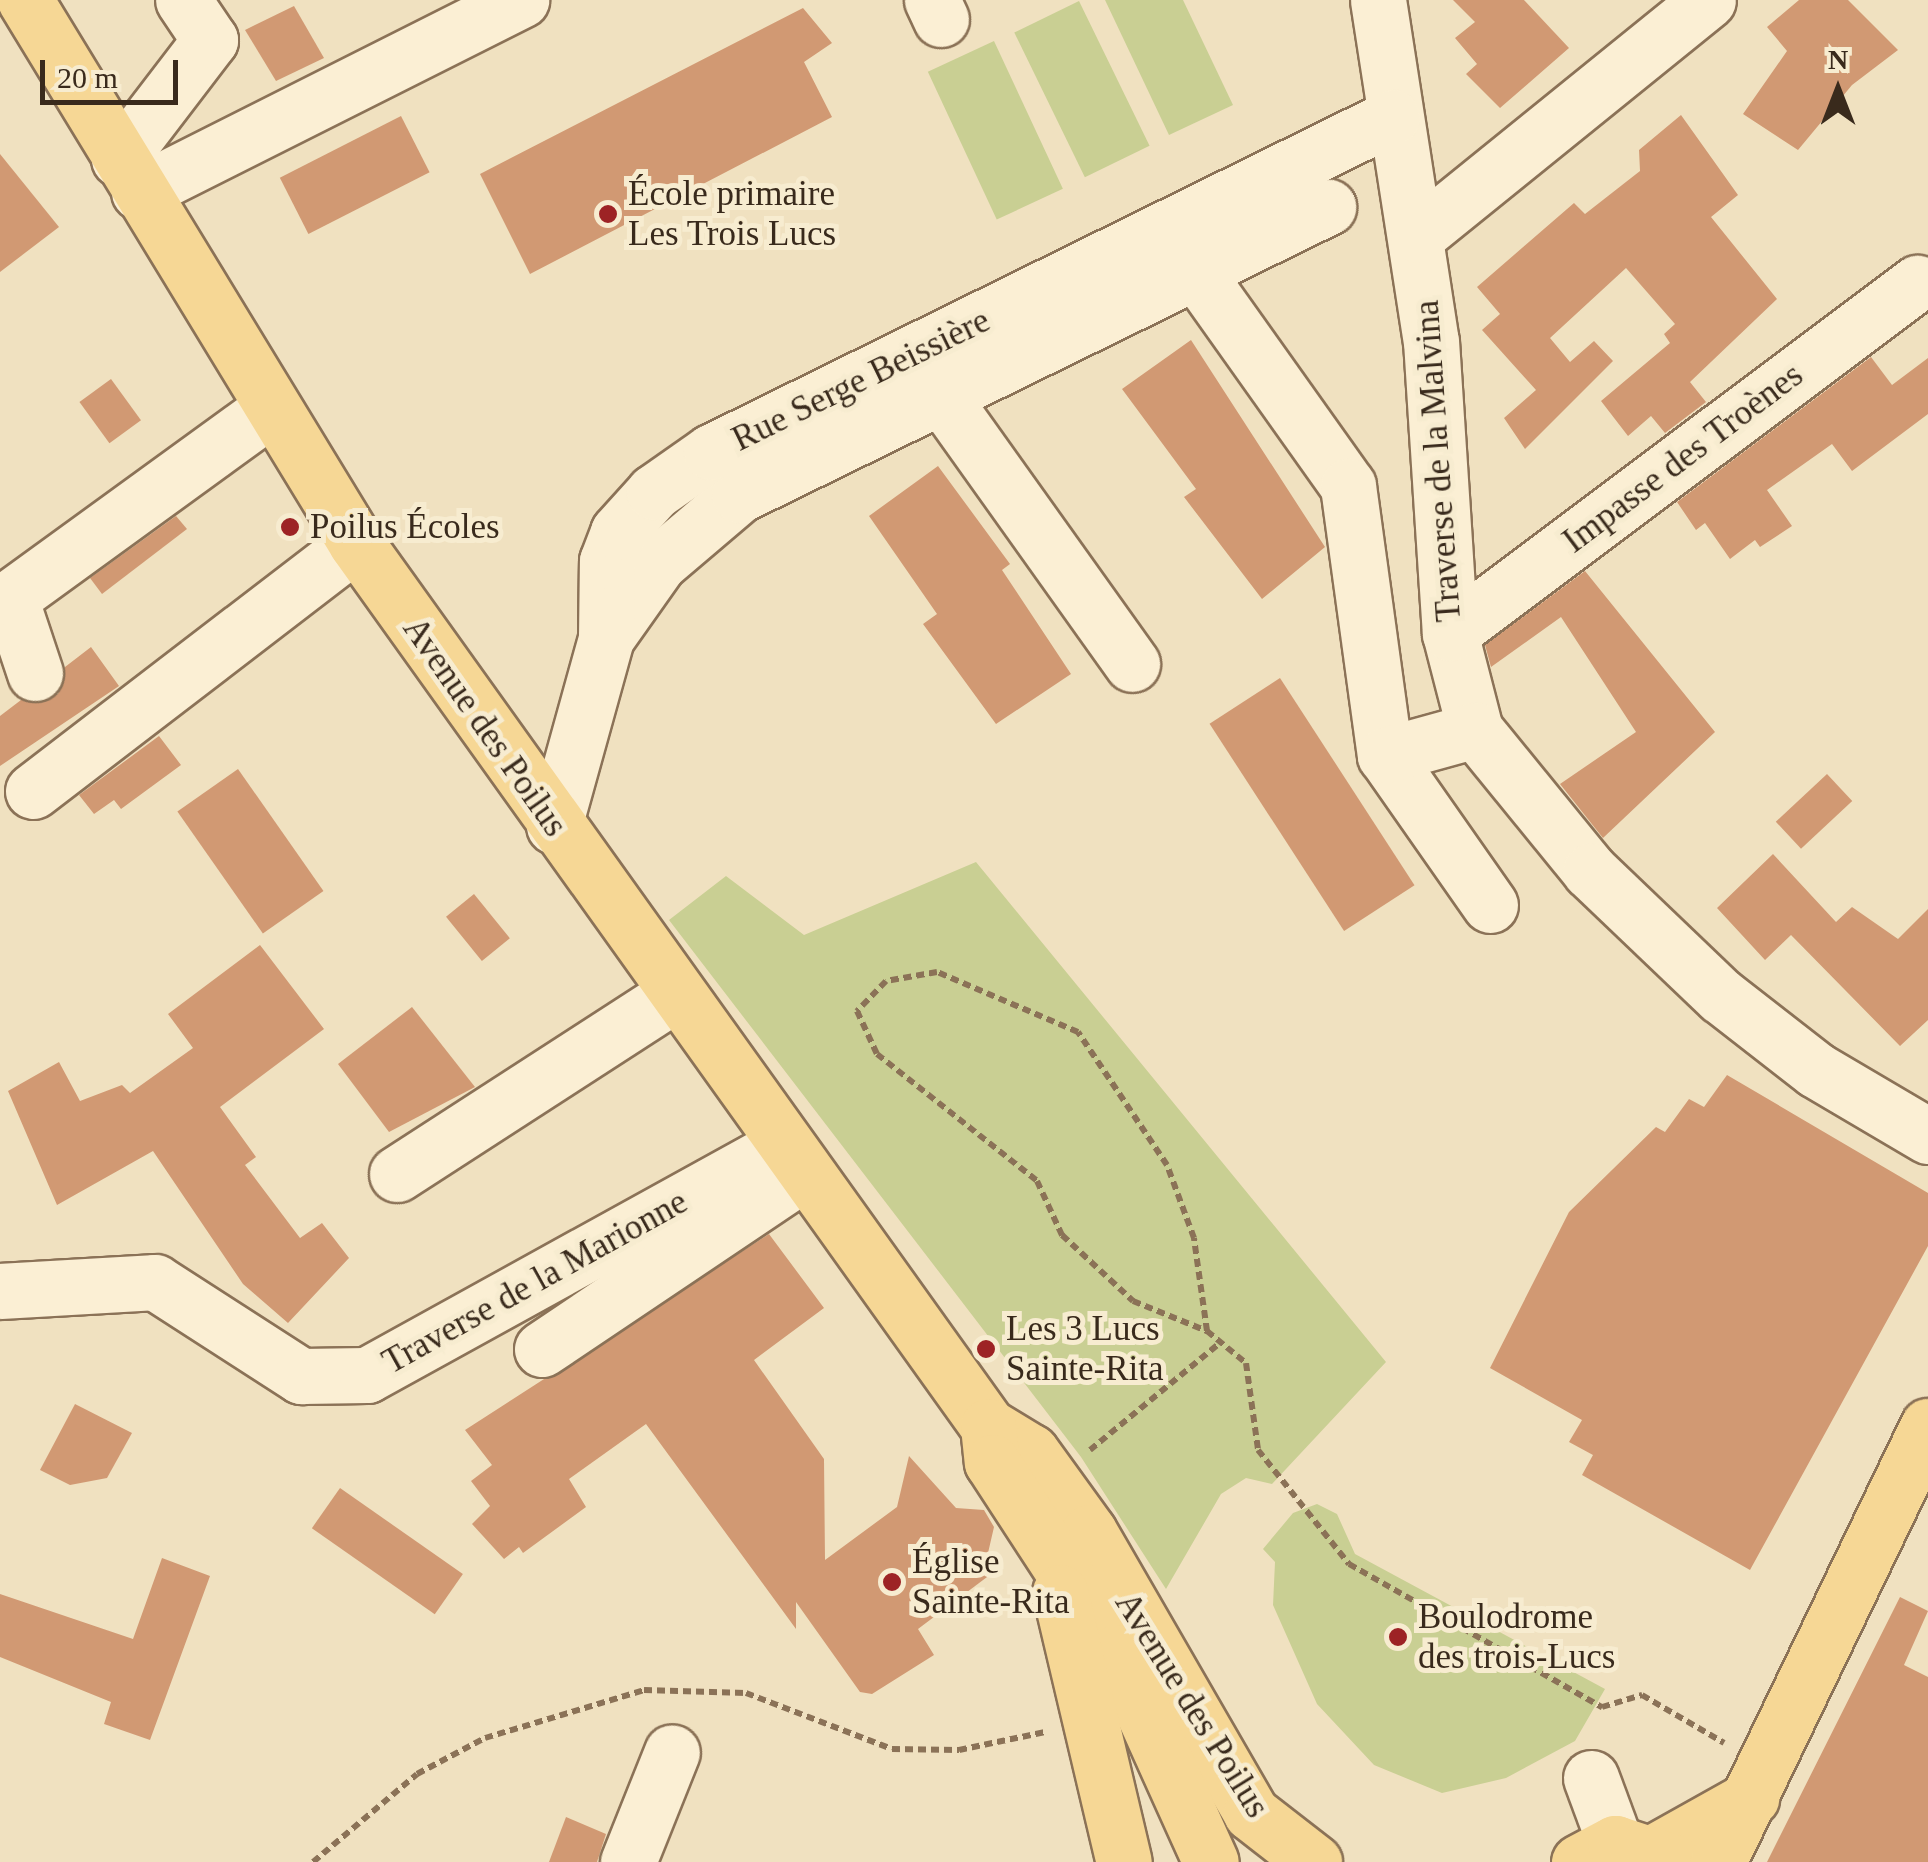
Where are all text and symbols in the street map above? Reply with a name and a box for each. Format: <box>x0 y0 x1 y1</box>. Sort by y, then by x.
scale bar <box>45 40 182 102</box>
north arrow <box>1788 40 1888 140</box>
text: N <box>1828 44 1848 75</box>
text: 20 m <box>57 61 118 94</box>
place label: École primaire Les Trois Lucs <box>628 173 837 255</box>
marker: École primaire Les Trois Lucs <box>597 203 619 225</box>
street label: Rue Serge Beissière <box>725 299 997 461</box>
street label: Traverse de la Malvina <box>1406 299 1470 623</box>
street label: Impasse des Troènes <box>1554 354 1812 562</box>
place label: Poilus Écoles <box>310 506 500 548</box>
marker: Poilus Écoles <box>279 516 301 538</box>
street label: Avenue des Poilus <box>394 609 576 845</box>
street label: Traverse de la Marionne <box>375 1181 695 1383</box>
place label: Les 3 Lucs Sainte-Rita <box>1006 1308 1163 1390</box>
marker: Les 3 Lucs Sainte-Rita <box>975 1338 997 1360</box>
place label: Église Sainte-Rita <box>912 1541 1069 1623</box>
marker: Église Sainte-Rita <box>881 1571 903 1593</box>
street label: Avenue des Poilus <box>1106 1585 1278 1825</box>
place label: Boulodrome des trois-Lucs <box>1418 1596 1615 1678</box>
marker: Boulodrome des trois-Lucs <box>1387 1626 1409 1648</box>

